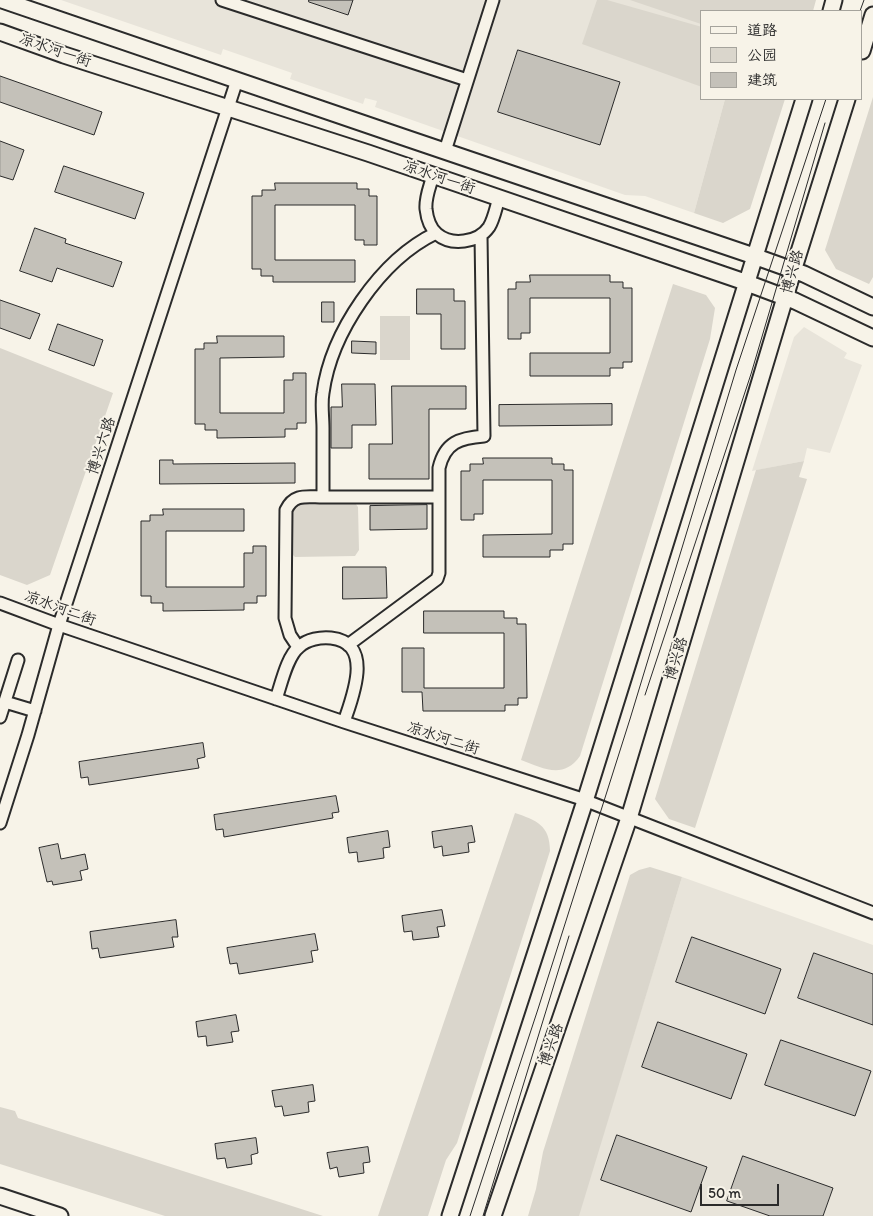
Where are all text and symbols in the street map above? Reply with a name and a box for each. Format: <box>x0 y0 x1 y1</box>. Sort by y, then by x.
legend <box>700 10 863 100</box>
text: 道路 <box>747 21 777 39</box>
street label: 凉水河一街 <box>17 30 93 72</box>
text: 公园 <box>747 46 777 64</box>
text: 建筑 <box>747 71 777 89</box>
street label: 凉水河一街 <box>401 157 477 199</box>
street label: 博兴路 <box>778 248 808 296</box>
street label: 博兴六路 <box>84 415 120 477</box>
street label: 凉水河二街 <box>22 588 98 630</box>
street label: 博兴路 <box>662 635 692 683</box>
street label: 凉水河二街 <box>405 719 481 759</box>
street label: 博兴路 <box>536 1021 568 1069</box>
scale bar <box>703 1174 782 1206</box>
text: 50 m <box>708 1184 741 1202</box>

